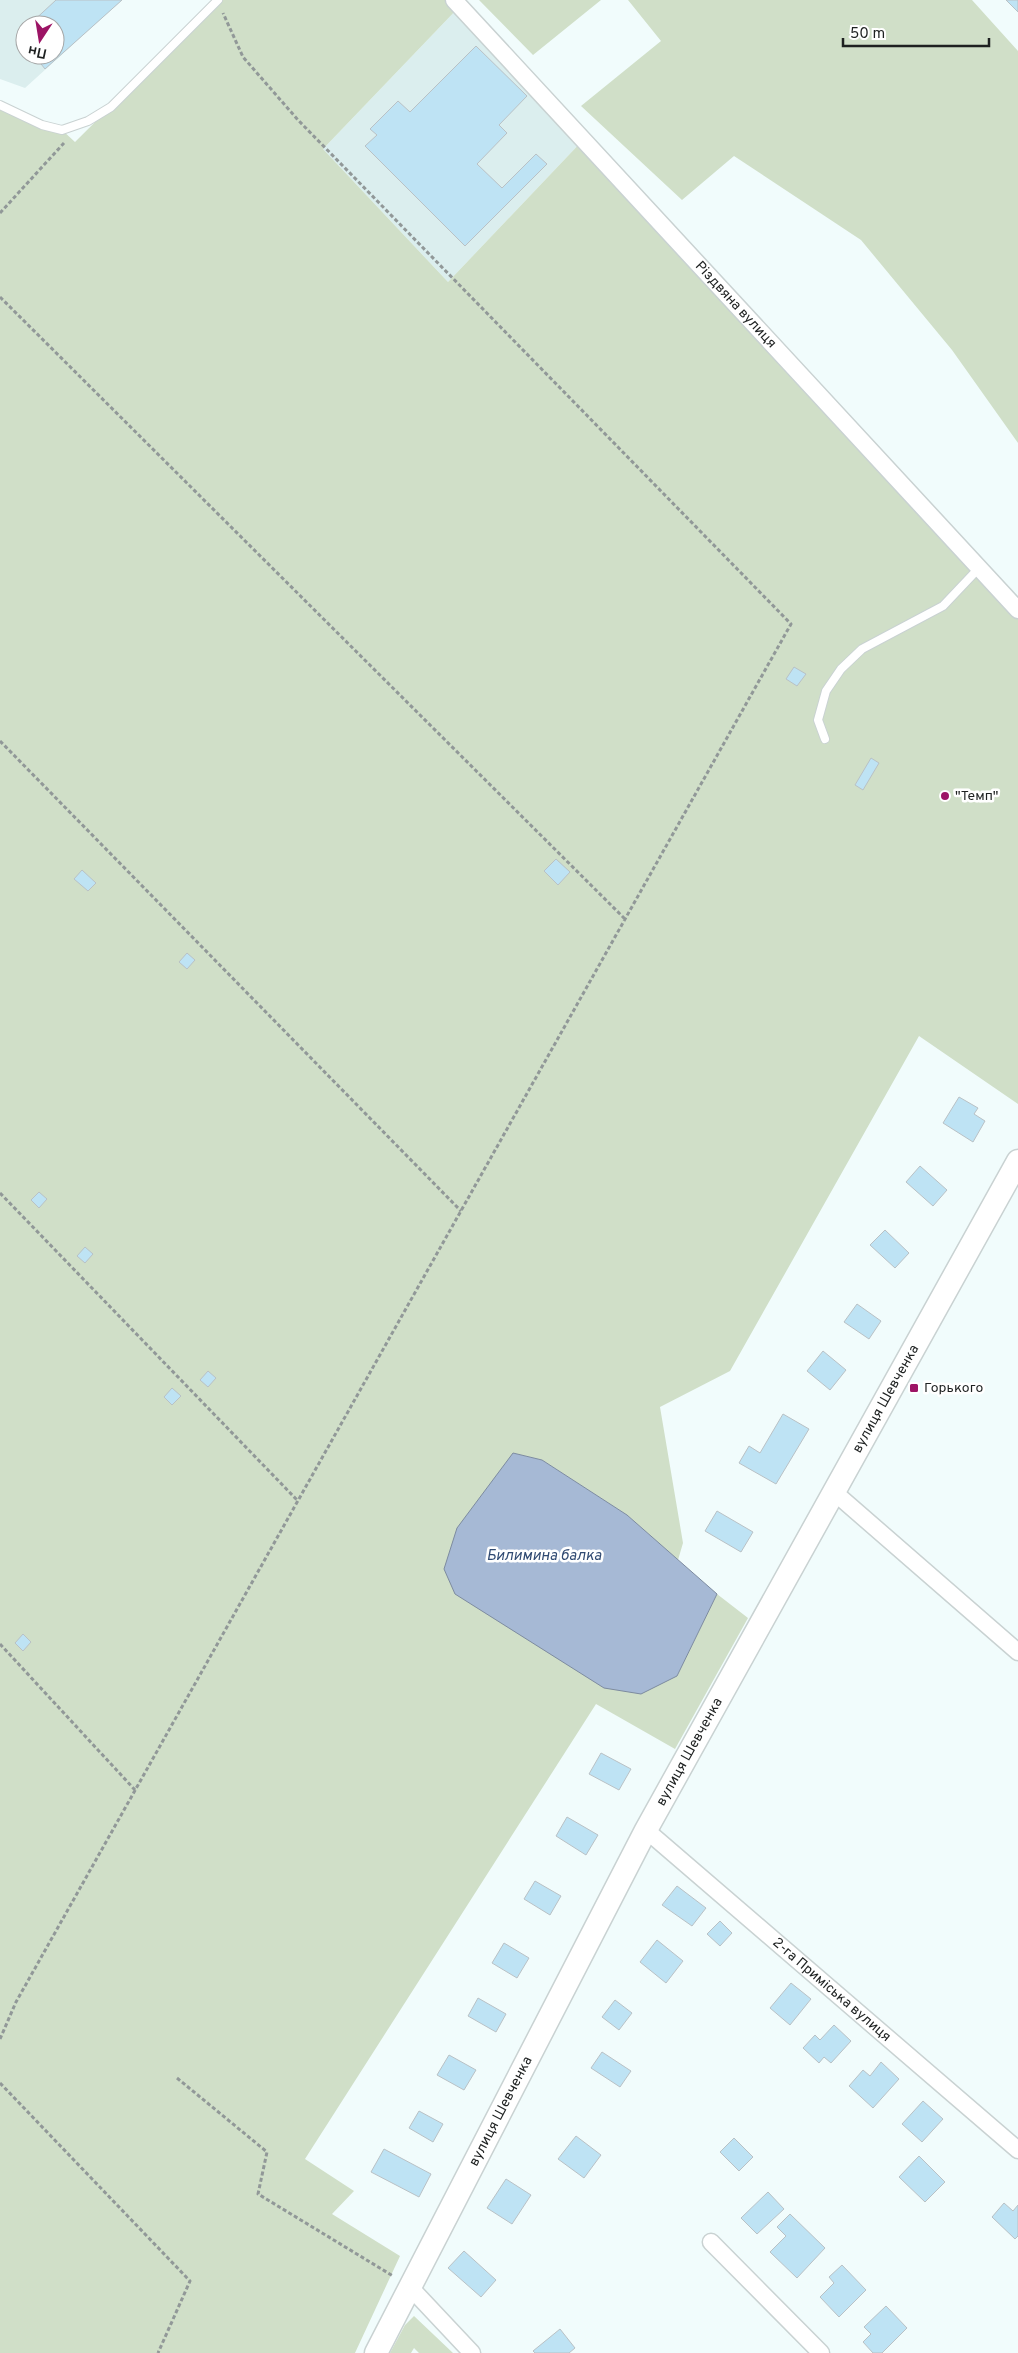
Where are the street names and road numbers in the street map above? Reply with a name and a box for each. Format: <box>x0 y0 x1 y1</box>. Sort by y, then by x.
street label: Різдвяна вулиця <box>691 258 780 352</box>
street label: вулиця Шевченка <box>849 1342 923 1456</box>
street label: вулиця Шевченка <box>653 1695 726 1809</box>
street label: 2-га Приміська вулиця <box>769 1934 895 2045</box>
street label: вулиця Шевченка <box>465 2054 536 2169</box>

